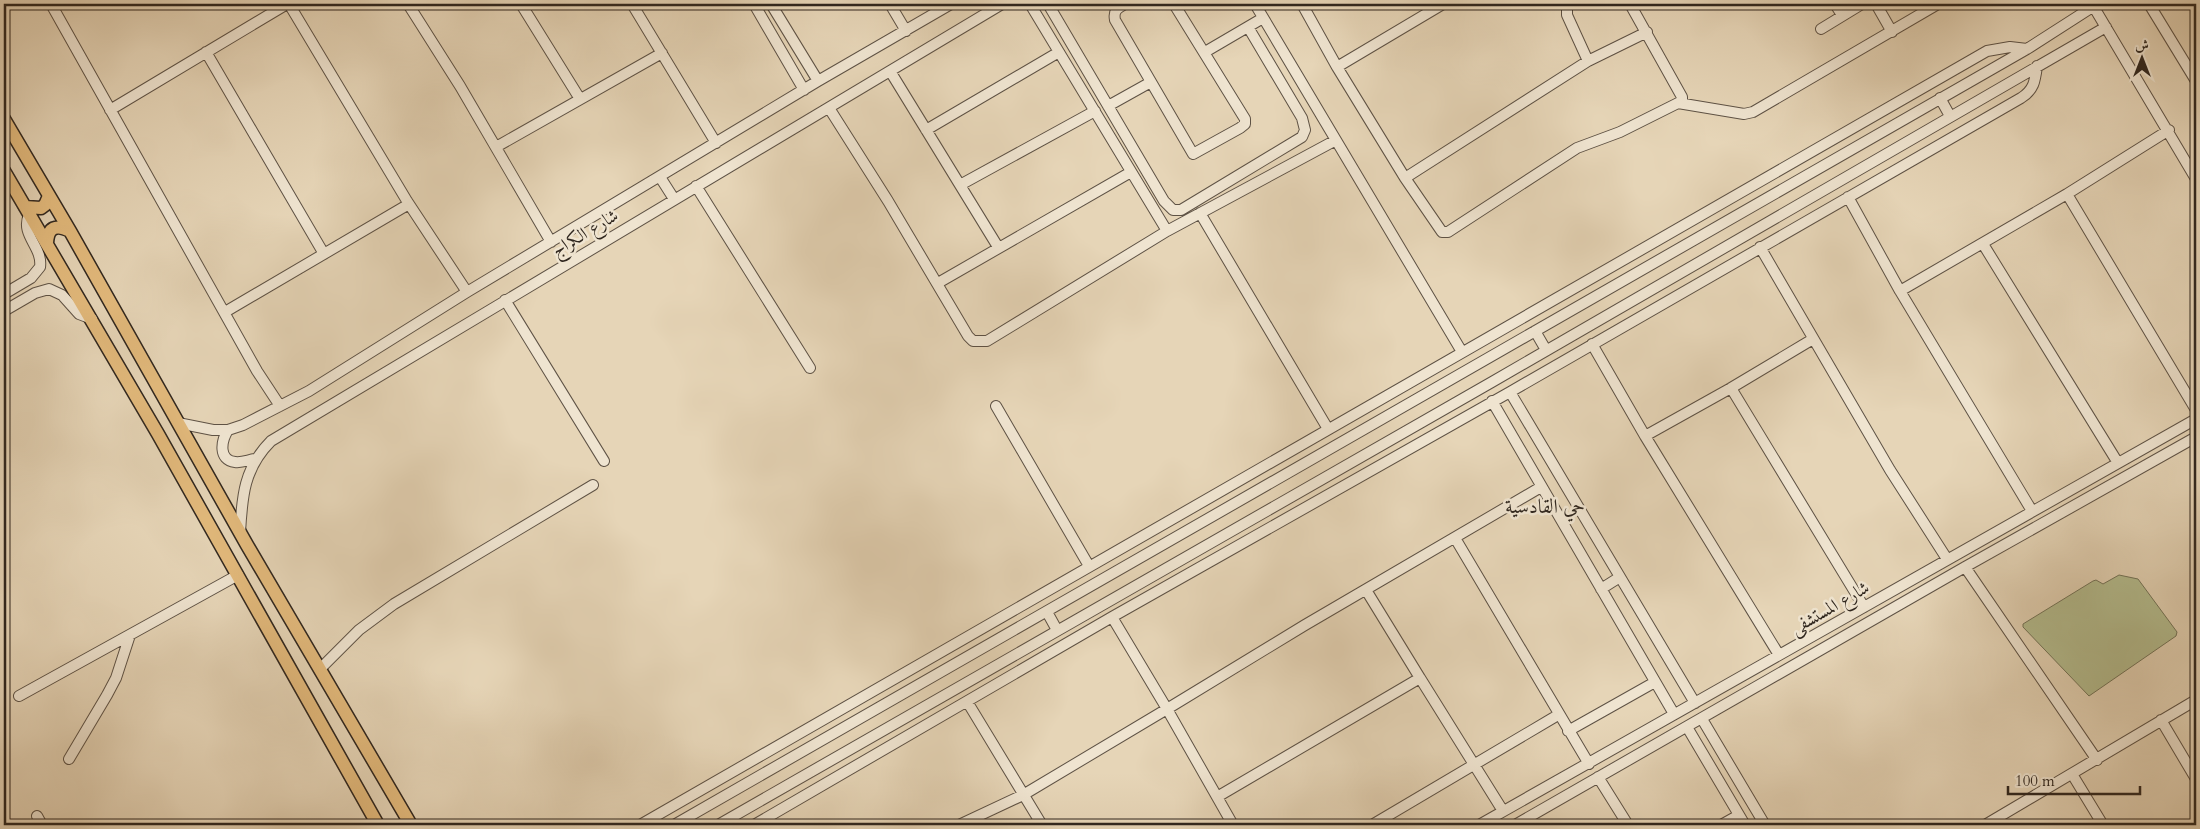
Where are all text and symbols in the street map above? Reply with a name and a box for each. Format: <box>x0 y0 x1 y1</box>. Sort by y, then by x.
north arrow <box>2118 32 2168 82</box>
text: ش <box>2135 36 2149 55</box>
street label: شارع الكراج <box>547 203 625 265</box>
district label: حي القادسية <box>1505 493 1585 522</box>
street label: شارع المستشفى <box>1786 575 1875 642</box>
scale bar <box>2008 764 2140 796</box>
text: 100 m <box>2015 771 2055 791</box>

